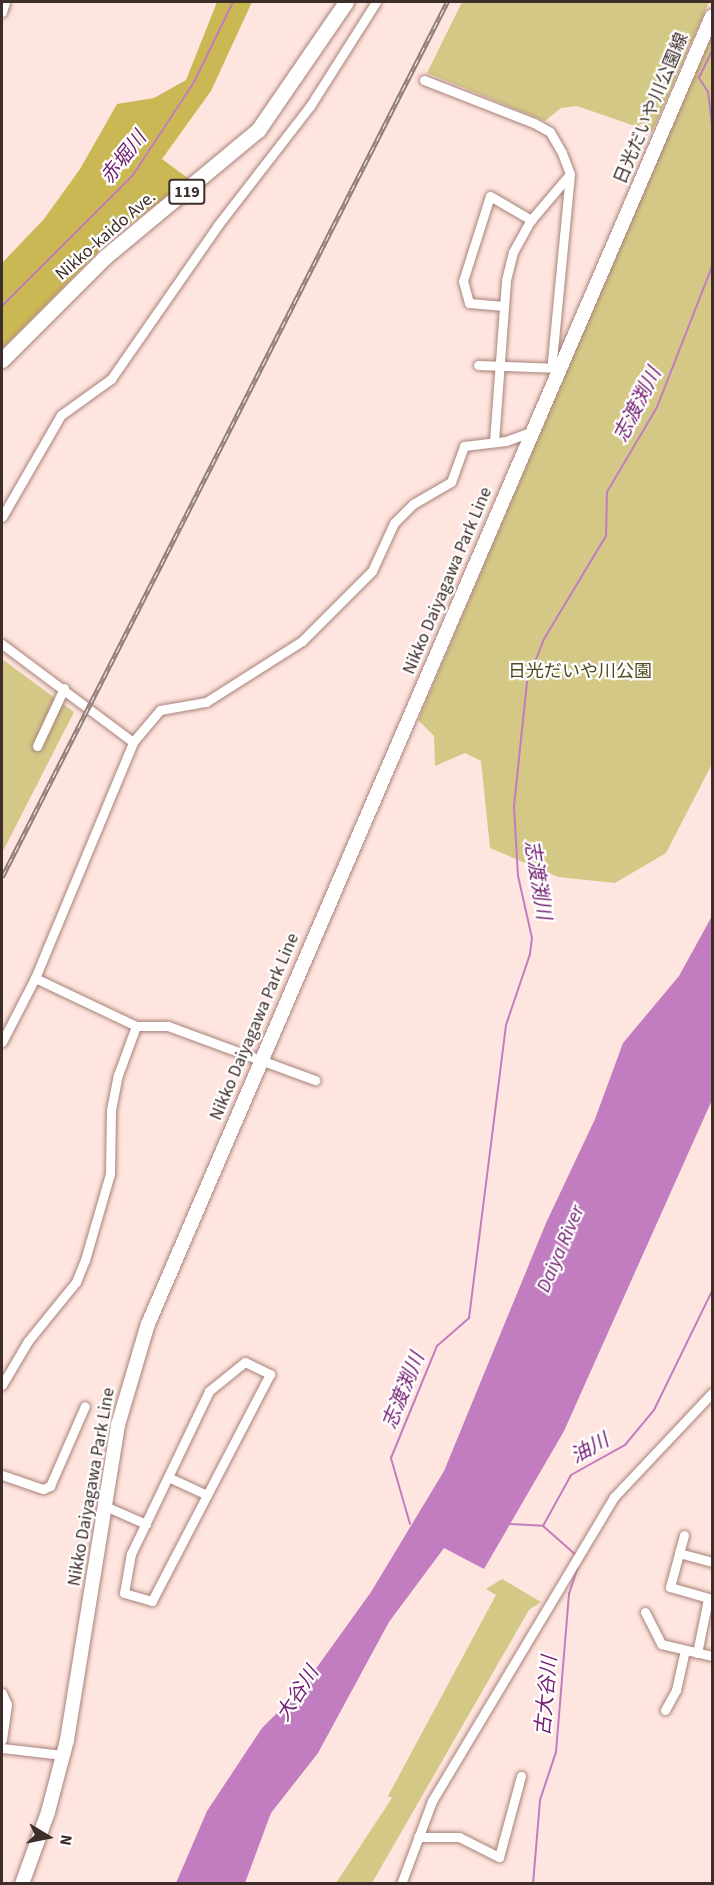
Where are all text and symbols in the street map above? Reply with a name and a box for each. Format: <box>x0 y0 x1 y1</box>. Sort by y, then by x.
street label: 日光だいや川公園線 <box>610 30 694 188</box>
water label: 赤堀川 <box>96 127 152 189</box>
road number: 119 <box>168 179 207 205</box>
street label: Nikko-kaido Ave. <box>51 187 161 285</box>
water label: 志渡渕川 <box>609 364 667 446</box>
street label: Nikko Daiyagawa Park Line <box>399 484 497 678</box>
park label: 日光だいや川公園 <box>508 661 652 683</box>
water label: 志渡渕川 <box>519 839 555 921</box>
street label: Nikko Daiyagawa Park Line <box>206 930 304 1124</box>
water label: Daiya River <box>532 1202 590 1296</box>
water label: 志渡渕川 <box>378 1349 430 1433</box>
street label: Nikko Daiyagawa Park Line <box>64 1386 120 1588</box>
water label: 油川 <box>567 1429 613 1469</box>
water label: 古大谷川 <box>532 1655 562 1737</box>
water label: 大谷川 <box>272 1662 324 1726</box>
north arrow <box>18 1807 78 1867</box>
text: N <box>54 1833 77 1847</box>

